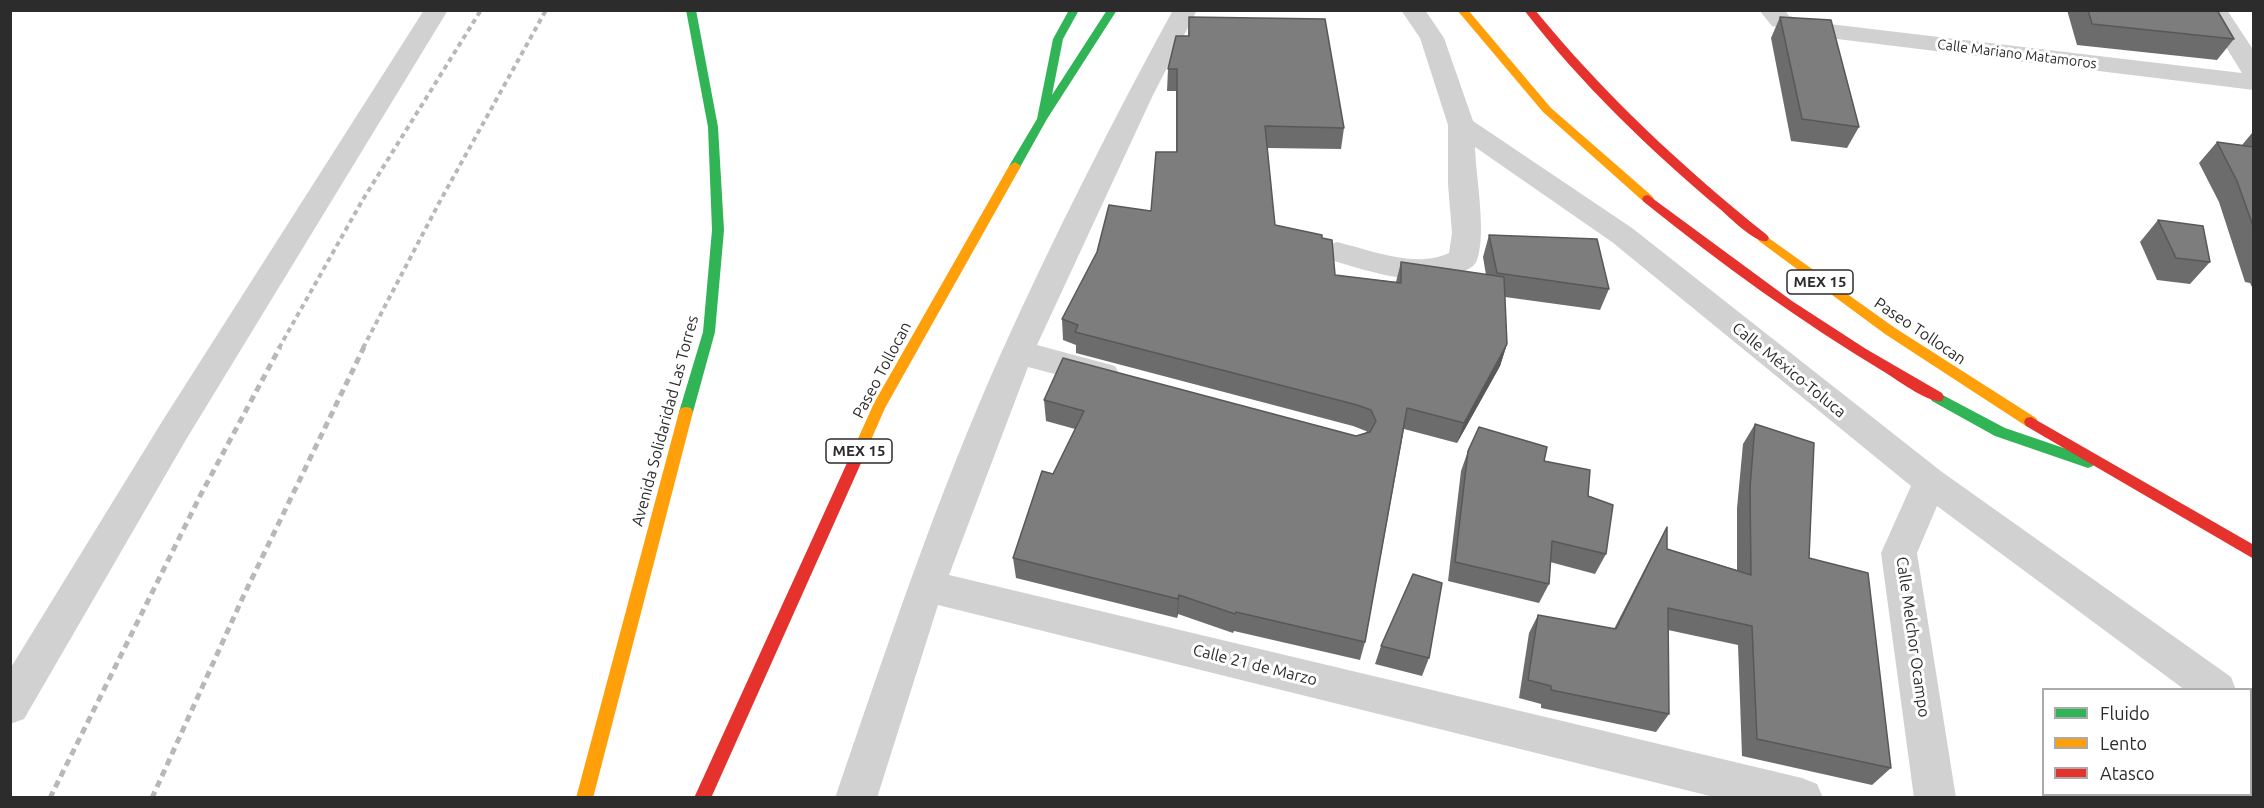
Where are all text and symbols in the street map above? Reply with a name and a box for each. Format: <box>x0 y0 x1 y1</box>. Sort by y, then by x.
street label: Calle Mariano Matamoros <box>1936 36 2098 72</box>
road number: MEX 15 <box>1787 270 1853 294</box>
street label: Paseo Tollocan <box>1871 293 1969 369</box>
street label: Avenida Solidaridad Las Torres <box>628 314 702 528</box>
street label: Calle México-Toluca <box>1728 318 1850 422</box>
street label: Paseo Tollocan <box>849 319 915 421</box>
road number: MEX 15 <box>826 439 892 463</box>
street label: Calle Melchor Ocampo <box>1892 555 1934 719</box>
street label: Calle 21 de Marzo <box>1191 640 1319 690</box>
legend <box>2042 688 2252 796</box>
text: Fluido <box>2100 703 2150 723</box>
text: Lento <box>2100 733 2147 753</box>
text: Atasco <box>2100 763 2155 783</box>

